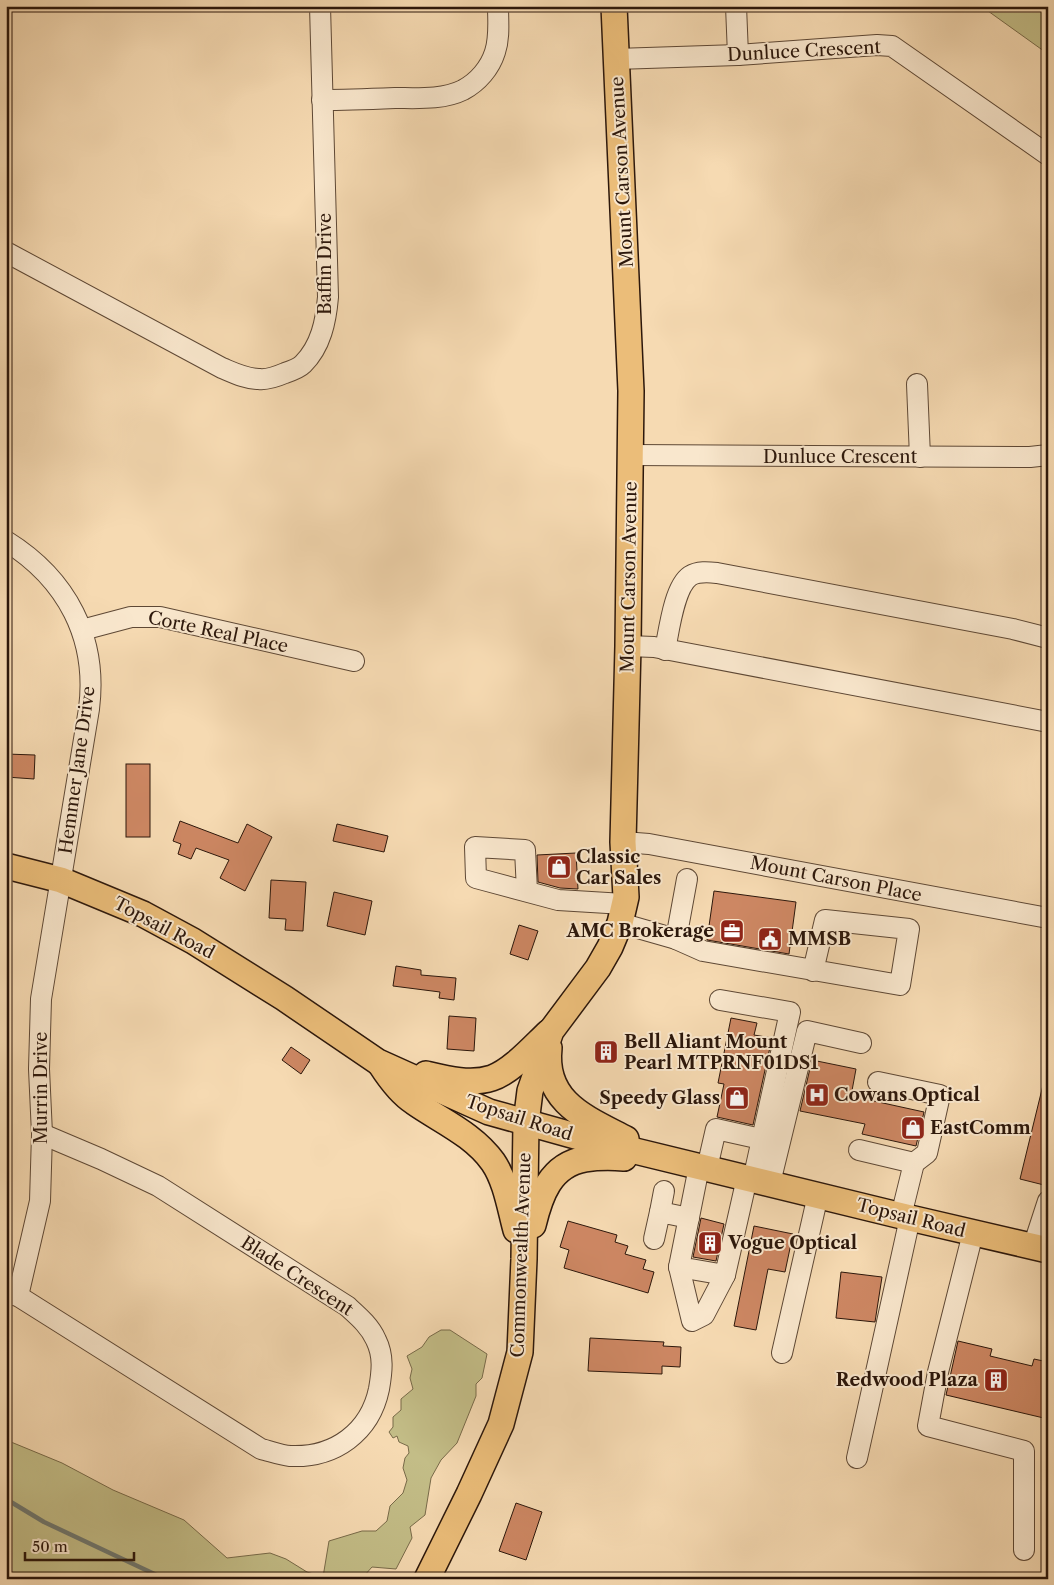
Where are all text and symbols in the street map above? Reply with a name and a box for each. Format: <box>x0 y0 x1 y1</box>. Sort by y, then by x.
street label: Dunluce Crescent <box>727 36 882 66</box>
street label: Mount Carson Avenue <box>606 76 638 268</box>
street label: Baffin Drive <box>314 213 336 315</box>
street label: Dunluce Crescent <box>763 446 918 468</box>
street label: Mount Carson Avenue <box>616 481 642 673</box>
street label: Corte Real Place <box>146 606 290 658</box>
street label: Hemmer Jane Drive <box>54 685 100 855</box>
place label: Classic Car Sales <box>576 846 661 889</box>
street label: Mount Carson Place <box>748 852 924 906</box>
shop icon: Classic Car Sales <box>546 854 572 880</box>
street label: Topsail Road <box>110 892 218 964</box>
office icon: AMC Brokerage <box>719 918 745 944</box>
place label: AMC Brokerage <box>566 920 714 942</box>
public building icon: MMSB <box>757 926 783 952</box>
place label: MMSB <box>788 928 851 950</box>
place label: Bell Aliant Mount Pearl MTPRNF01DS1 <box>624 1031 818 1074</box>
street label: Murrin Drive <box>30 1032 52 1144</box>
building icon: Bell Aliant Mount Pearl MTPRNF01DS1 <box>593 1039 619 1065</box>
hospital icon: Cowans Optical <box>804 1082 830 1108</box>
place label: Cowans Optical <box>834 1084 980 1106</box>
shop icon: Speedy Glass <box>724 1085 750 1111</box>
place label: Speedy Glass <box>599 1087 720 1109</box>
street label: Topsail Road <box>463 1090 575 1146</box>
shop icon: EastComm <box>900 1115 926 1141</box>
place label: EastComm <box>930 1117 1031 1139</box>
street label: Commonwealth Avenue <box>506 1152 536 1358</box>
street label: Topsail Road <box>854 1194 968 1242</box>
building icon: Vogue Optical <box>697 1230 723 1256</box>
street label: Blade Crescent <box>237 1232 358 1321</box>
place label: Vogue Optical <box>727 1232 857 1254</box>
building icon: Redwood Plaza <box>983 1367 1009 1393</box>
place label: Redwood Plaza <box>836 1369 979 1391</box>
scale bar <box>25 1530 134 1562</box>
text: 50 m <box>32 1537 68 1556</box>

